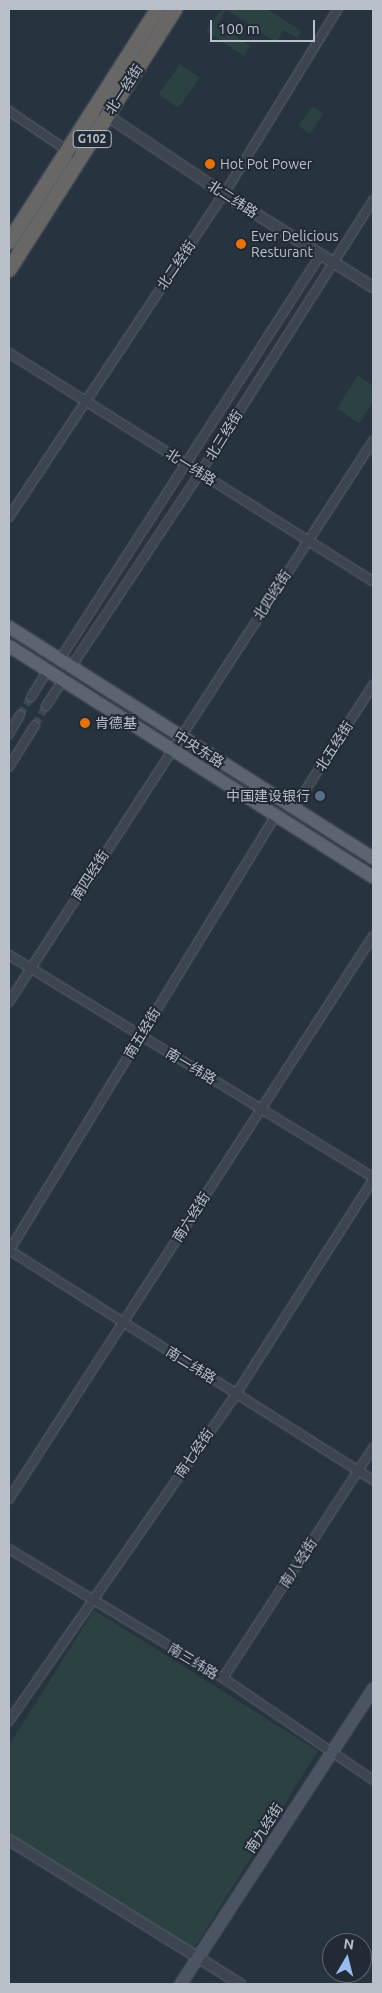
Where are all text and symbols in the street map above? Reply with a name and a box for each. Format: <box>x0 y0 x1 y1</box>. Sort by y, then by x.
scale bar <box>212 10 317 42</box>
text: 100 m <box>218 20 260 37</box>
street label: 北一经街 <box>102 61 146 117</box>
road number: G102 <box>72 130 112 148</box>
place label: Hot Pot Power <box>220 156 312 172</box>
marker: Hot Pot Power <box>204 158 216 170</box>
street label: 北二纬路 <box>205 177 261 221</box>
place label: Ever Delicious Resturant <box>251 228 339 260</box>
street label: 北二经街 <box>153 237 199 293</box>
marker: Ever Delicious Resturant <box>235 238 247 250</box>
street label: 北三经街 <box>202 407 246 463</box>
street label: 北一纬路 <box>163 445 219 489</box>
street label: 北四经街 <box>250 567 294 623</box>
place label: 肯德基 <box>95 715 137 731</box>
marker: 肯德基 <box>79 717 91 729</box>
street label: 北五经街 <box>312 718 356 774</box>
street label: 中央东路 <box>171 727 227 771</box>
place label: 中国建设银行 <box>226 788 310 804</box>
marker: 中国建设银行 <box>314 790 326 802</box>
street label: 南四经街 <box>68 847 112 903</box>
street label: 南五经街 <box>120 1005 164 1061</box>
street label: 南一纬路 <box>163 1044 219 1088</box>
street label: 南六经街 <box>169 1189 213 1245</box>
street label: 南二纬路 <box>163 1343 219 1387</box>
street label: 南七经街 <box>171 1425 217 1481</box>
street label: 南八经街 <box>276 1535 320 1591</box>
street label: 南三纬路 <box>165 1639 221 1683</box>
street label: 南九经街 <box>242 1800 286 1856</box>
north arrow <box>322 1933 372 1983</box>
text: N <box>343 1935 355 1953</box>

